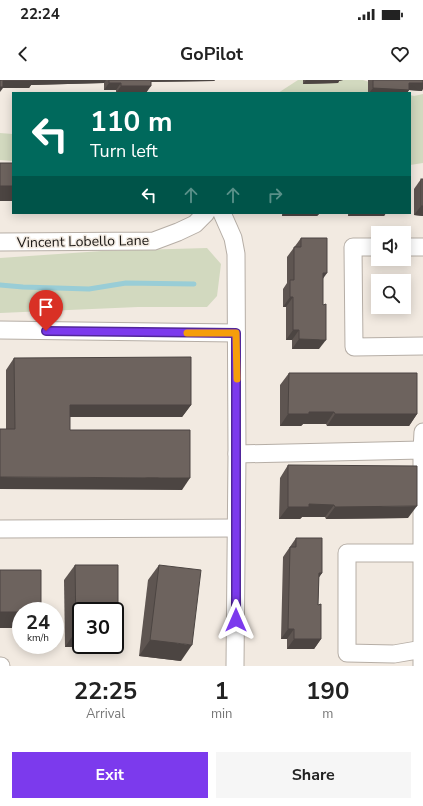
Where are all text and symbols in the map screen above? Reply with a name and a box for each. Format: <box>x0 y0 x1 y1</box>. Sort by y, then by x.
text: 22:24 <box>20 4 60 24</box>
text: GoPilot <box>180 42 243 66</box>
icon: back <box>12 43 34 65</box>
icon: heart <box>389 43 411 65</box>
text: 110 m <box>90 103 173 141</box>
icon: left <box>24 108 76 160</box>
text: Turn left <box>90 139 158 163</box>
icon: left <box>138 184 160 206</box>
icon: ahead <box>180 184 202 206</box>
icon: ahead <box>222 184 244 206</box>
icon: right <box>264 184 286 206</box>
map controls <box>371 226 411 314</box>
button: sound <box>371 226 411 266</box>
street label: Vincent Lobello Lane <box>16 231 149 252</box>
button: search <box>371 274 411 314</box>
pin <box>29 290 63 331</box>
icon: arrive <box>35 296 57 318</box>
position arrow <box>215 599 257 641</box>
speed limit sign: 30 <box>72 602 124 654</box>
text: 24 <box>26 609 50 636</box>
text: km/h <box>27 631 49 645</box>
text: 22:25 <box>74 675 137 707</box>
text: 1 <box>214 675 229 707</box>
text: 190 <box>306 675 349 707</box>
text: Arrival <box>86 705 125 723</box>
text: min <box>211 705 232 723</box>
text: m <box>322 705 333 723</box>
button: Exit <box>12 752 208 798</box>
button: Share <box>216 752 411 798</box>

